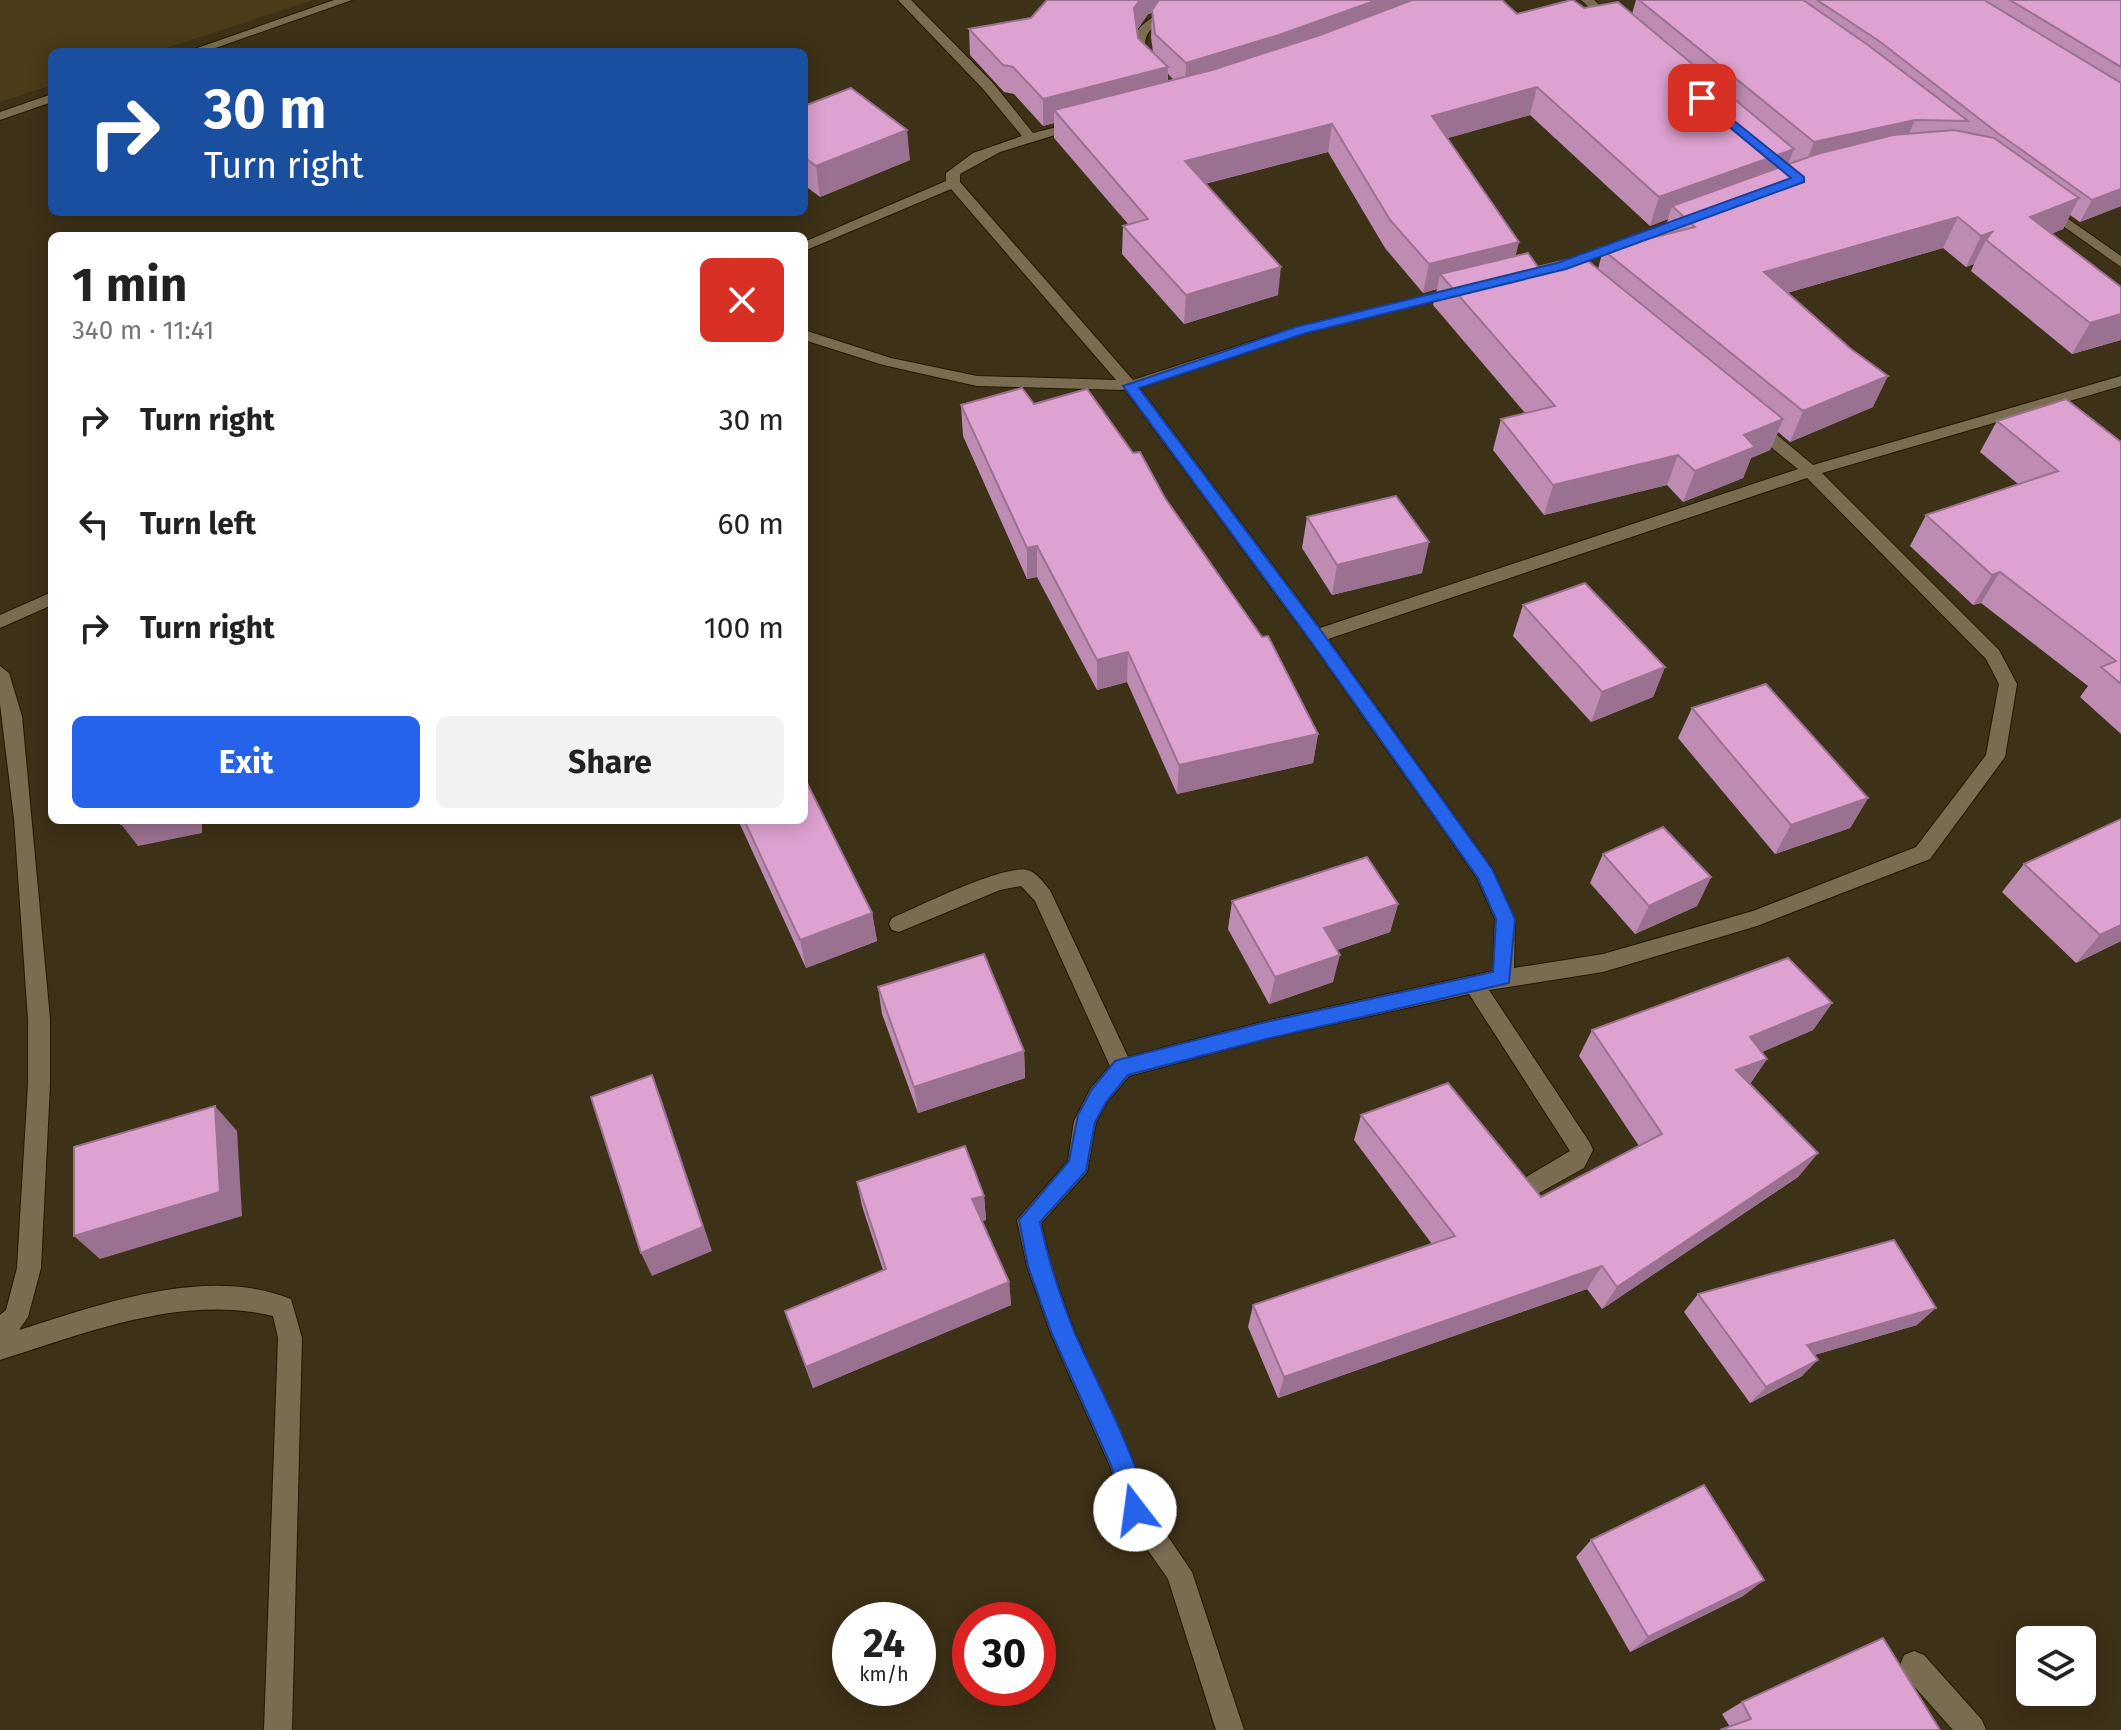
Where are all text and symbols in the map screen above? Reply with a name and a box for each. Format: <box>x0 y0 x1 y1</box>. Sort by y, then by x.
pin <box>1668 64 1736 132</box>
text: 30 m <box>204 76 326 143</box>
icon: arrive <box>1680 76 1724 120</box>
icon: right <box>72 80 176 184</box>
text: Turn right <box>204 144 364 188</box>
text: 1 min <box>72 256 187 314</box>
button: close <box>700 258 784 342</box>
text: 340 m · 11:41 <box>72 315 214 346</box>
icon: right <box>72 398 116 442</box>
text: Turn right <box>140 402 275 438</box>
text: 30 m <box>719 402 784 438</box>
icon: left <box>72 502 116 546</box>
text: Turn left <box>140 506 256 542</box>
text: 60 m <box>718 506 784 542</box>
icon: right <box>72 606 116 650</box>
text: Turn right <box>140 610 275 646</box>
text: 100 m <box>704 610 784 646</box>
button: Exit <box>72 716 420 808</box>
button: Share <box>436 716 784 808</box>
position arrow <box>1093 1468 1177 1552</box>
speed limit sign: 30 <box>952 1602 1056 1706</box>
text: 24 <box>863 1620 905 1668</box>
map controls <box>2016 1626 2096 1706</box>
button: layers <box>2016 1626 2096 1706</box>
text: km/h <box>859 1662 909 1686</box>

